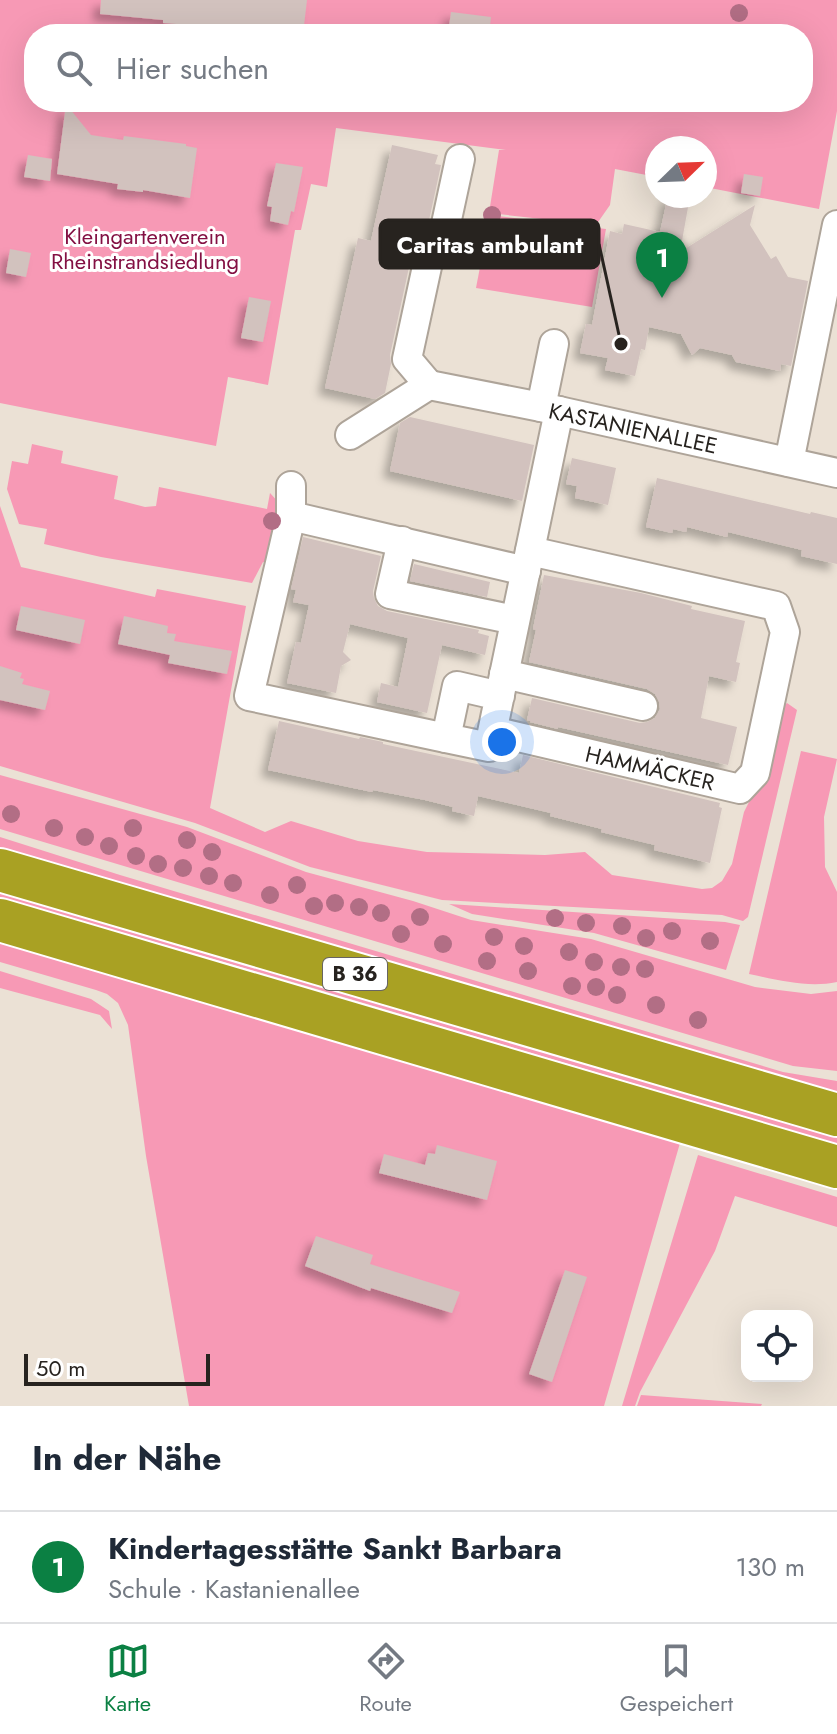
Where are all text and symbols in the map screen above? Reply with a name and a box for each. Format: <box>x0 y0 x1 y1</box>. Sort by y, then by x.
search box <box>24 24 813 112</box>
icon: search <box>52 46 96 90</box>
text: Hier suchen <box>116 47 269 90</box>
north arrow <box>645 136 717 208</box>
park label: Kleingartenverein Rheinstrandsiedlung <box>51 220 239 277</box>
callout: Caritas ambulant <box>380 220 599 268</box>
text: Caritas ambulant <box>396 227 584 262</box>
pin: 1 <box>636 232 688 298</box>
street label: KASTANIENALLEE <box>546 395 720 461</box>
your location <box>482 722 522 762</box>
street label: HAMMÄCKER <box>582 738 718 799</box>
road number: B 36 <box>323 958 387 990</box>
map controls <box>741 1310 813 1382</box>
button: locate <box>741 1310 813 1382</box>
scale bar <box>24 1350 210 1386</box>
text: 50 m <box>36 1352 85 1384</box>
text: In der Nähe <box>32 1434 222 1483</box>
text: Kindertagesstätte Sankt Barbara <box>108 1527 562 1570</box>
text: 1 <box>51 1548 65 1586</box>
text: 130 m <box>735 1548 805 1586</box>
text: Schule · Kastanienallee <box>108 1570 360 1608</box>
tab: Karte <box>104 1639 151 1719</box>
tab: Route <box>359 1639 412 1719</box>
tab: Gespeichert <box>620 1639 733 1719</box>

